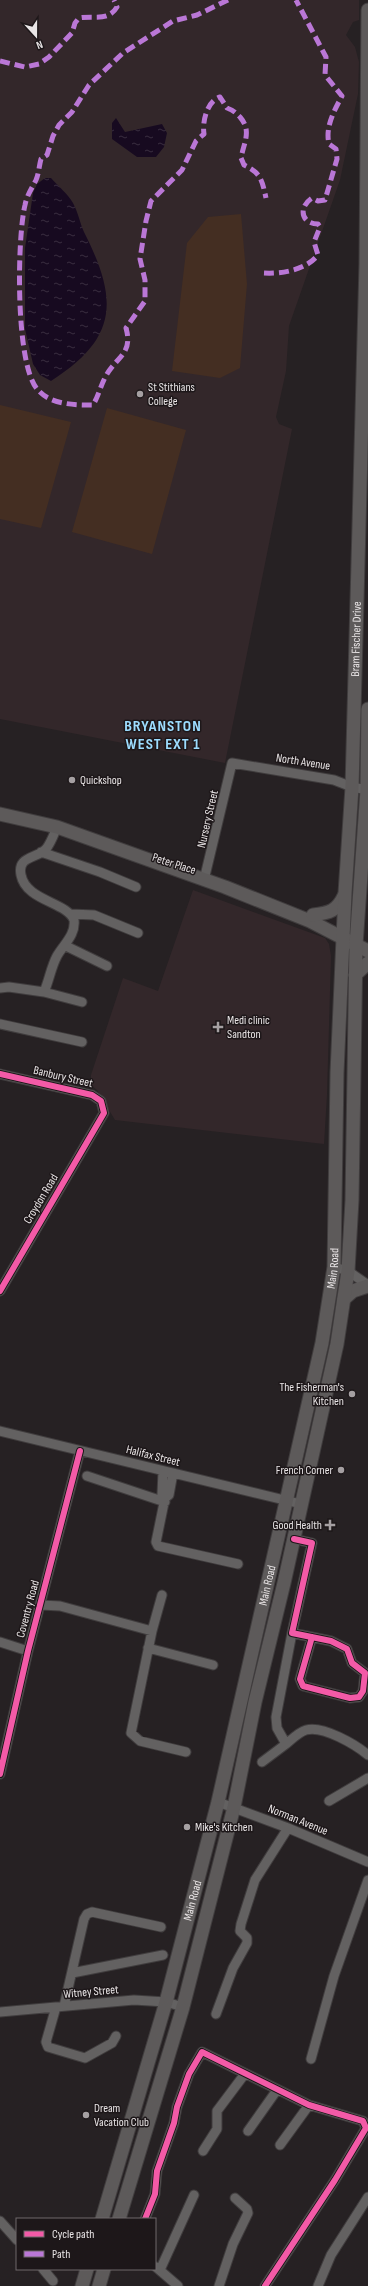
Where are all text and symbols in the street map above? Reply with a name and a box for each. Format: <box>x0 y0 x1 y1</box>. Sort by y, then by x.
north arrow <box>16 16 56 56</box>
text: N <box>34 38 44 52</box>
place label: St Stithians College <box>148 380 195 409</box>
marker: St Stithians College <box>135 389 145 399</box>
street label: Bram Fischer Drive <box>347 601 364 677</box>
district label: BRYANSTON WEST EXT 1 <box>124 717 202 754</box>
street label: North Avenue <box>275 750 331 774</box>
place label: Quickshop <box>80 773 122 788</box>
marker: Quickshop <box>67 775 77 785</box>
street label: Nursery Street <box>194 788 222 849</box>
street label: Peter Place <box>150 850 198 878</box>
place label: Medi clinic Sandton <box>227 1013 270 1042</box>
marker: Medi clinic Sandton <box>212 1021 224 1033</box>
street label: Banbury Street <box>32 1063 95 1091</box>
street label: Croydon Road <box>20 1171 62 1227</box>
street label: Main Road <box>323 1248 342 1290</box>
place label: The Fisherman's Kitchen <box>279 1380 344 1409</box>
marker: The Fisherman's Kitchen <box>347 1389 357 1399</box>
street label: Halifax Street <box>124 1442 182 1470</box>
place label: French Corner <box>276 1463 334 1478</box>
marker: French Corner <box>336 1465 346 1475</box>
place label: Good Health <box>273 1518 322 1533</box>
marker: Good Health <box>325 1520 335 1530</box>
street label: Main Road <box>255 1564 279 1607</box>
street label: Coventry Road <box>13 1579 43 1639</box>
street label: Norman Avenue <box>266 1801 330 1839</box>
place label: Mike's Kitchen <box>195 1820 253 1835</box>
marker: Mike's Kitchen <box>182 1822 192 1832</box>
street label: Main Road <box>180 1879 205 1922</box>
street label: Witney Street <box>63 1982 120 2002</box>
place label: Dream Vacation Club <box>94 2101 149 2130</box>
marker: Dream Vacation Club <box>81 2110 91 2120</box>
legend <box>16 2218 156 2270</box>
text: Cycle path <box>52 2227 94 2242</box>
text: Path <box>52 2247 70 2262</box>

